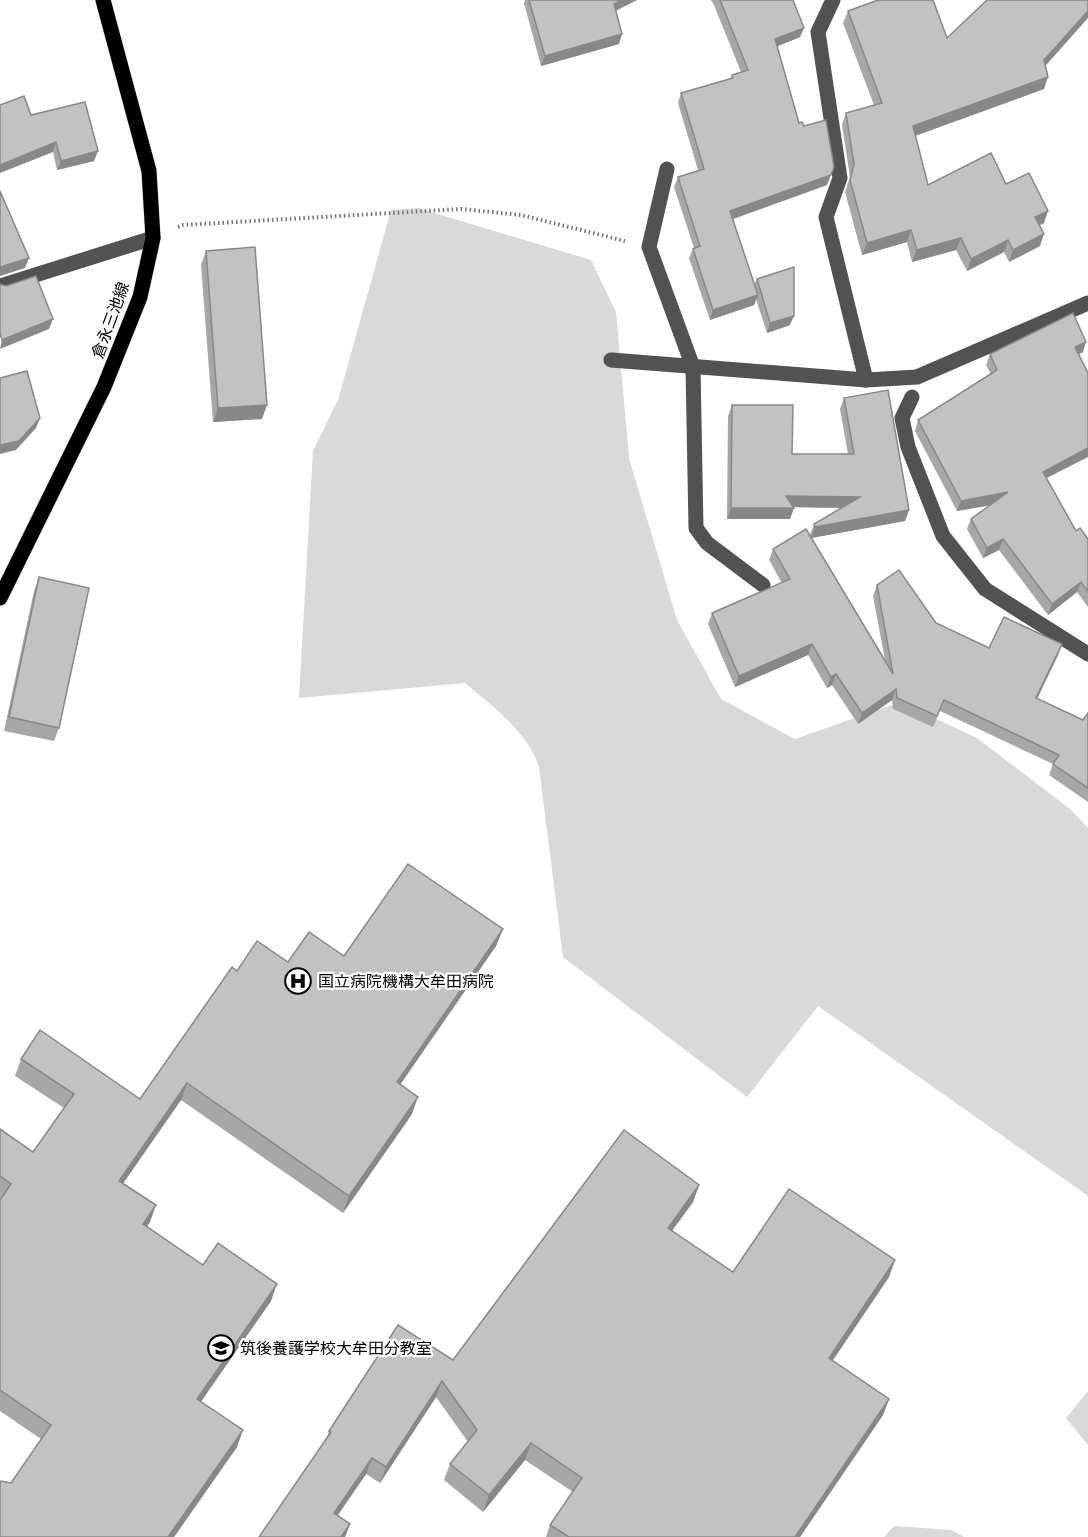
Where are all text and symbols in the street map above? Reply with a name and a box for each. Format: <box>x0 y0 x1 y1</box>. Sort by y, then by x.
street label: 倉永三池線 <box>86 279 134 361</box>
hospital icon: 国立病院機構大牟田病院 <box>283 966 313 996</box>
place label: 国立病院機構大牟田病院 <box>318 970 494 992</box>
school or university icon: 筑後養護学校大牟田分教室 <box>206 1333 236 1363</box>
place label: 筑後養護学校大牟田分教室 <box>240 1337 432 1359</box>

